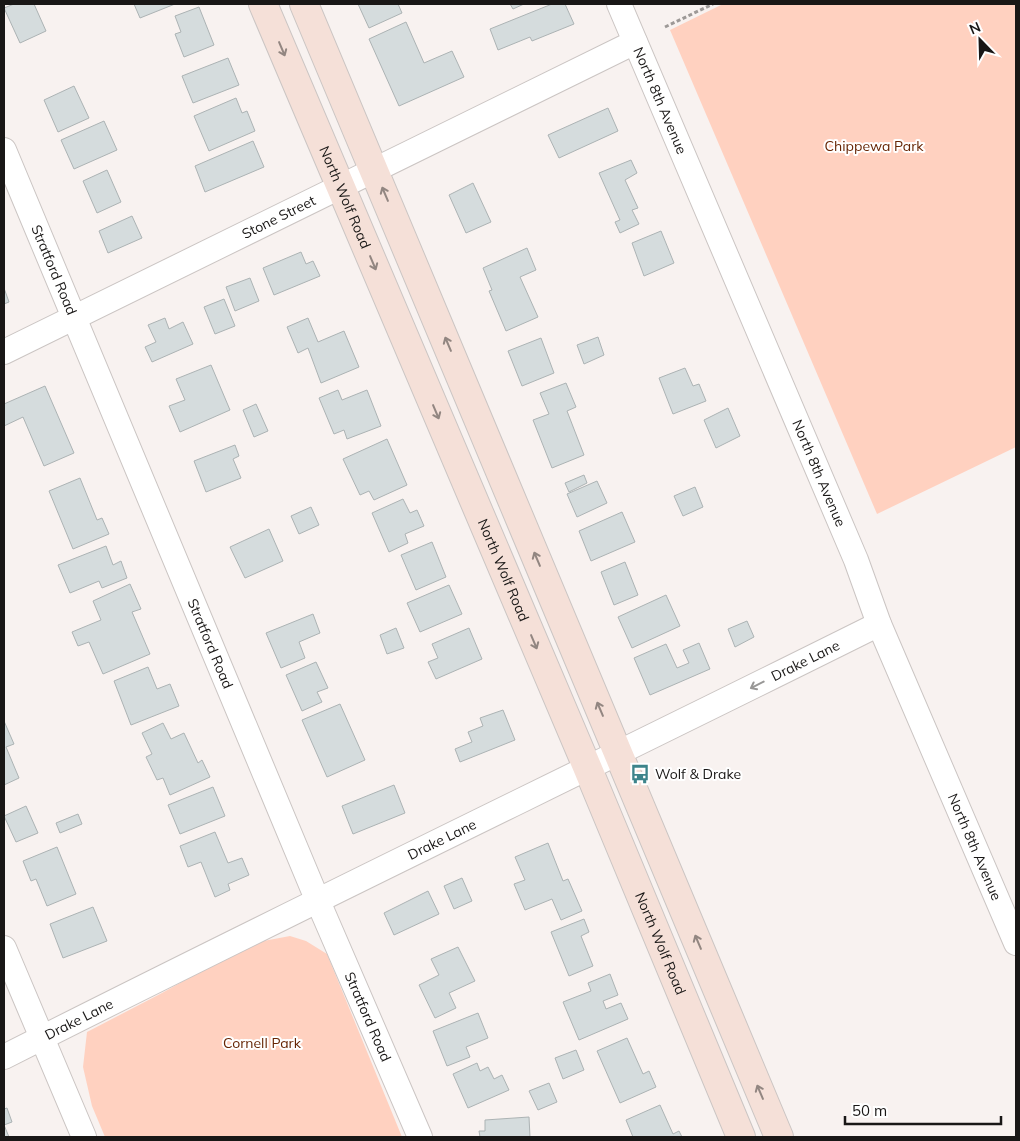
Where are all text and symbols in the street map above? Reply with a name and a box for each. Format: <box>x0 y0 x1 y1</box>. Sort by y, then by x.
north arrow <box>955 15 1005 65</box>
text: N <box>967 18 983 38</box>
one-way arrow <box>278 41 287 56</box>
street label: North 8th Avenue <box>629 44 691 157</box>
park label: Chippewa Park <box>825 137 924 155</box>
street label: North Wolf Road <box>315 143 375 251</box>
one-way arrow <box>380 187 390 202</box>
street label: Stone Street <box>239 191 319 243</box>
street label: Stratford Road <box>27 222 81 318</box>
one-way arrow <box>368 255 378 270</box>
one-way arrow <box>442 337 452 352</box>
one-way arrow <box>432 404 442 419</box>
street label: North 8th Avenue <box>788 417 850 529</box>
street label: North Wolf Road <box>474 516 533 624</box>
one-way arrow <box>532 552 542 567</box>
street label: Stratford Road <box>183 596 237 691</box>
one-way arrow <box>530 634 540 649</box>
street label: Drake Lane <box>768 636 843 685</box>
one-way arrow <box>750 681 765 690</box>
one-way arrow <box>595 702 604 717</box>
bus stop icon: Wolf & Drake <box>629 763 651 785</box>
place label: Wolf & Drake <box>655 765 741 783</box>
street label: North 8th Avenue <box>944 791 1006 903</box>
street label: Drake Lane <box>405 815 479 864</box>
street label: North Wolf Road <box>631 889 690 997</box>
one-way arrow <box>692 935 702 950</box>
street label: Stratford Road <box>341 969 395 1064</box>
street label: Drake Lane <box>42 995 116 1044</box>
park label: Cornell Park <box>223 1034 302 1052</box>
one-way arrow <box>755 1085 765 1100</box>
scale bar <box>845 1094 1001 1126</box>
text: 50 m <box>852 1101 887 1120</box>

